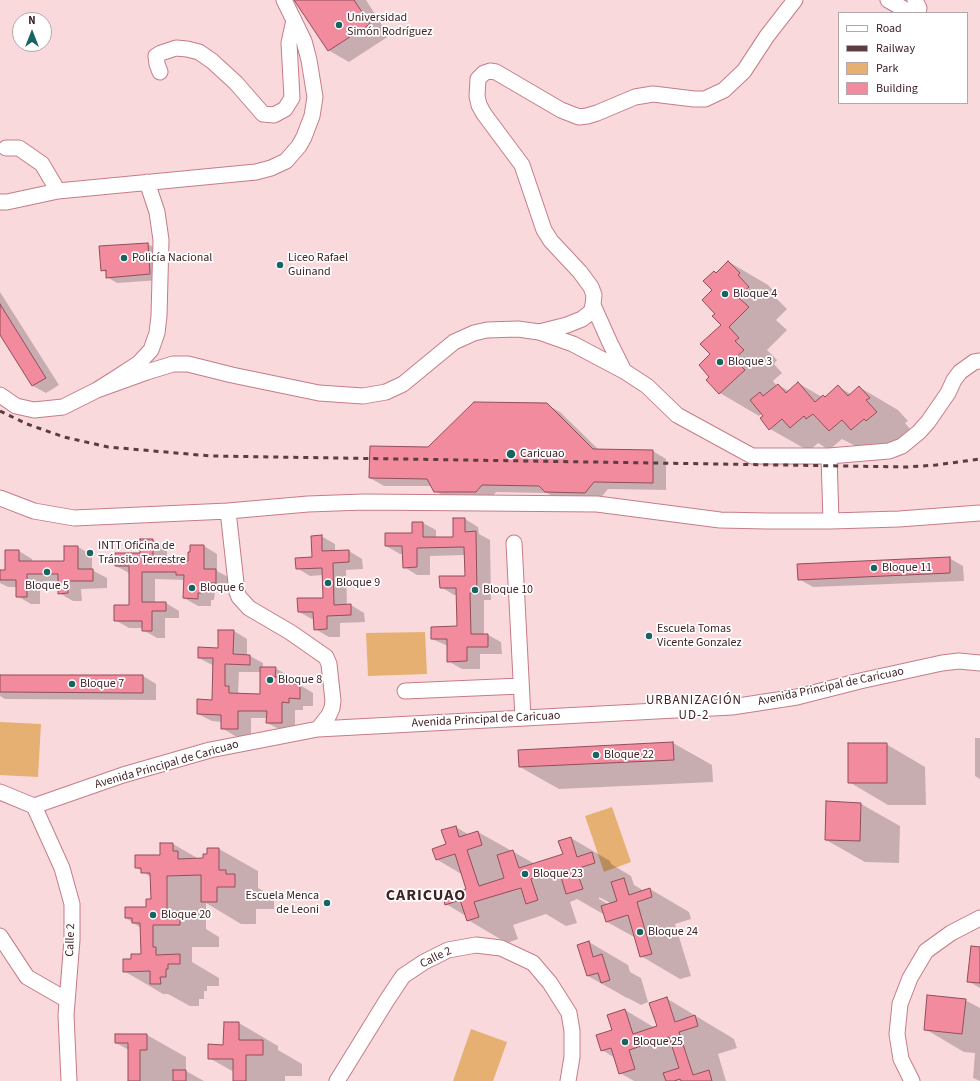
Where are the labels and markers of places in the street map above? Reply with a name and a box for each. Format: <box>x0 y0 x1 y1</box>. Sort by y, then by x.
place label: Universidad Simón Rodríguez <box>347 11 432 39</box>
marker: Universidad Simón Rodríguez <box>334 20 344 30</box>
place label: Policía Nacional <box>132 251 212 265</box>
place label: Liceo Rafael Guinand <box>288 251 348 279</box>
marker: Policía Nacional <box>119 253 129 263</box>
marker: Liceo Rafael Guinand <box>275 260 285 270</box>
place label: Bloque 4 <box>733 287 777 301</box>
marker: Bloque 4 <box>720 289 730 299</box>
place label: Bloque 3 <box>728 355 772 369</box>
marker: Bloque 3 <box>715 357 725 367</box>
place label: Caricuao <box>520 447 565 461</box>
marker: Caricuao <box>505 448 517 460</box>
place label: INTT Oficina de Tránsito Terrestre <box>98 539 186 567</box>
marker: INTT Oficina de Tránsito Terrestre <box>85 548 95 558</box>
place label: Bloque 11 <box>882 561 932 575</box>
marker: Bloque 11 <box>869 563 879 573</box>
marker: Bloque 5 <box>42 567 52 577</box>
place label: Bloque 9 <box>336 576 380 590</box>
marker: Bloque 9 <box>323 578 333 588</box>
place label: Bloque 5 <box>25 579 69 593</box>
place label: Bloque 6 <box>200 581 244 595</box>
marker: Bloque 6 <box>187 583 197 593</box>
place label: Bloque 10 <box>483 583 533 597</box>
marker: Bloque 10 <box>470 585 480 595</box>
place label: Escuela Tomas Vicente Gonzalez <box>657 622 742 650</box>
marker: Escuela Tomas Vicente Gonzalez <box>644 631 654 641</box>
place label: Bloque 8 <box>278 673 322 687</box>
marker: Bloque 8 <box>265 675 275 685</box>
place label: Bloque 7 <box>80 677 124 691</box>
marker: Bloque 7 <box>67 679 77 689</box>
place label: Bloque 22 <box>604 748 654 762</box>
marker: Bloque 22 <box>591 750 601 760</box>
place label: Bloque 23 <box>533 867 583 881</box>
marker: Bloque 23 <box>520 869 530 879</box>
place label: Escuela Menca de Leoni <box>246 889 319 917</box>
marker: Escuela Menca de Leoni <box>322 898 332 908</box>
place label: Bloque 20 <box>161 908 211 922</box>
marker: Bloque 20 <box>148 910 158 920</box>
place label: Bloque 24 <box>648 925 698 939</box>
marker: Bloque 24 <box>635 927 645 937</box>
place label: Bloque 25 <box>633 1035 683 1049</box>
marker: Bloque 25 <box>620 1037 630 1047</box>

